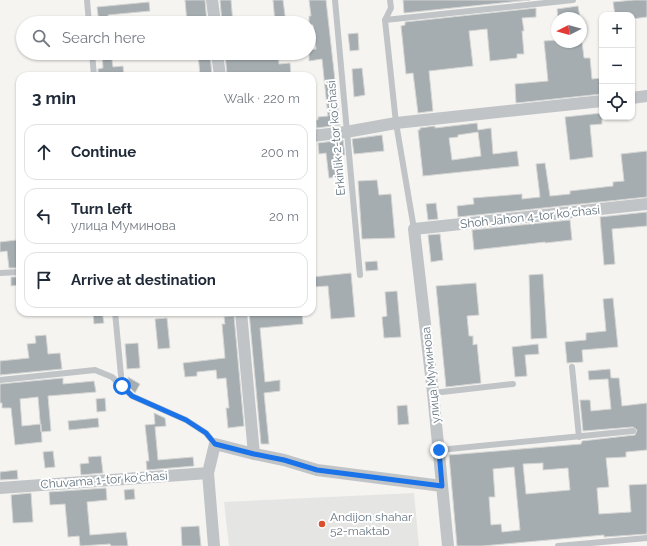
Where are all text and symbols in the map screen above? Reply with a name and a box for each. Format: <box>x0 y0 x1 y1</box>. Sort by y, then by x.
north arrow <box>551 12 587 48</box>
map controls <box>599 12 635 120</box>
button: + <box>599 12 635 48</box>
search box <box>16 16 316 60</box>
icon: search <box>30 27 52 49</box>
text: Search here <box>62 29 145 47</box>
button: − <box>599 48 635 84</box>
street label: Erkinlik 2-tor koʻchasi <box>324 80 348 196</box>
button: locate <box>599 84 635 120</box>
text: 3 min <box>32 88 76 108</box>
text: Walk · 220 m <box>224 91 300 106</box>
icon: ahead <box>33 141 55 163</box>
text: Continue <box>71 143 136 161</box>
text: 200 m <box>261 145 299 160</box>
text: Turn left <box>71 200 132 218</box>
street label: Shoh Jahon 4-tor koʻchasi <box>459 203 601 231</box>
icon: left <box>33 205 55 227</box>
text: 20 m <box>269 209 299 224</box>
text: улица Муминова <box>71 218 176 233</box>
icon: arrive <box>33 269 55 291</box>
text: Arrive at destination <box>71 271 216 289</box>
street label: улица Муминова <box>419 326 443 424</box>
route start <box>113 377 131 395</box>
route end <box>430 441 448 459</box>
street label: Chuvama 1-tor koʻchasi <box>40 469 168 491</box>
place label: Andijon shahar 52-maktab <box>330 510 413 538</box>
marker: Andijon shahar 52-maktab <box>317 519 327 529</box>

